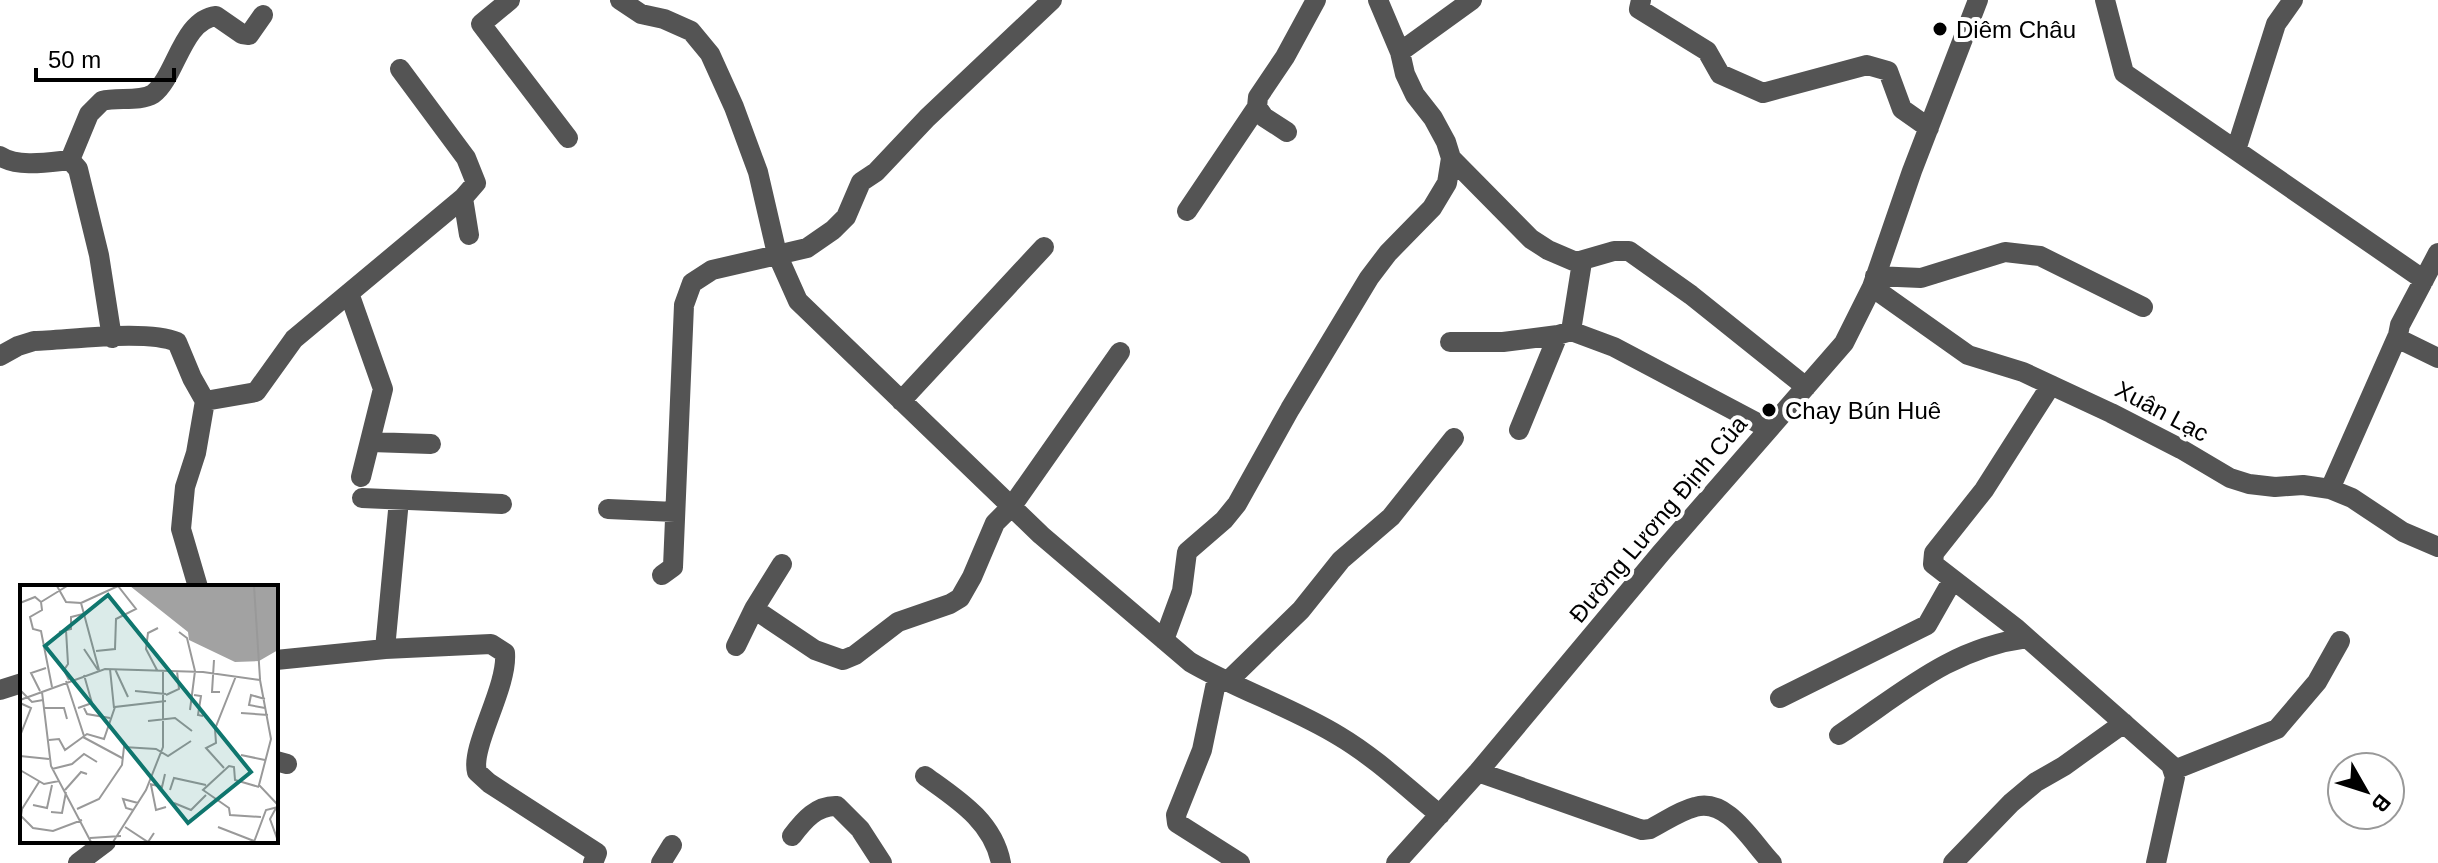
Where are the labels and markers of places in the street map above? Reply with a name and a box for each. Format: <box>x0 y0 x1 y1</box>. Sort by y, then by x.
place label: Diêm Châu <box>1956 16 2076 43</box>
marker: Diêm Châu <box>1931 20 1949 38</box>
place label: Chay Bún Huê <box>1785 397 1941 424</box>
marker: Chay Bún Huê <box>1760 401 1778 419</box>

